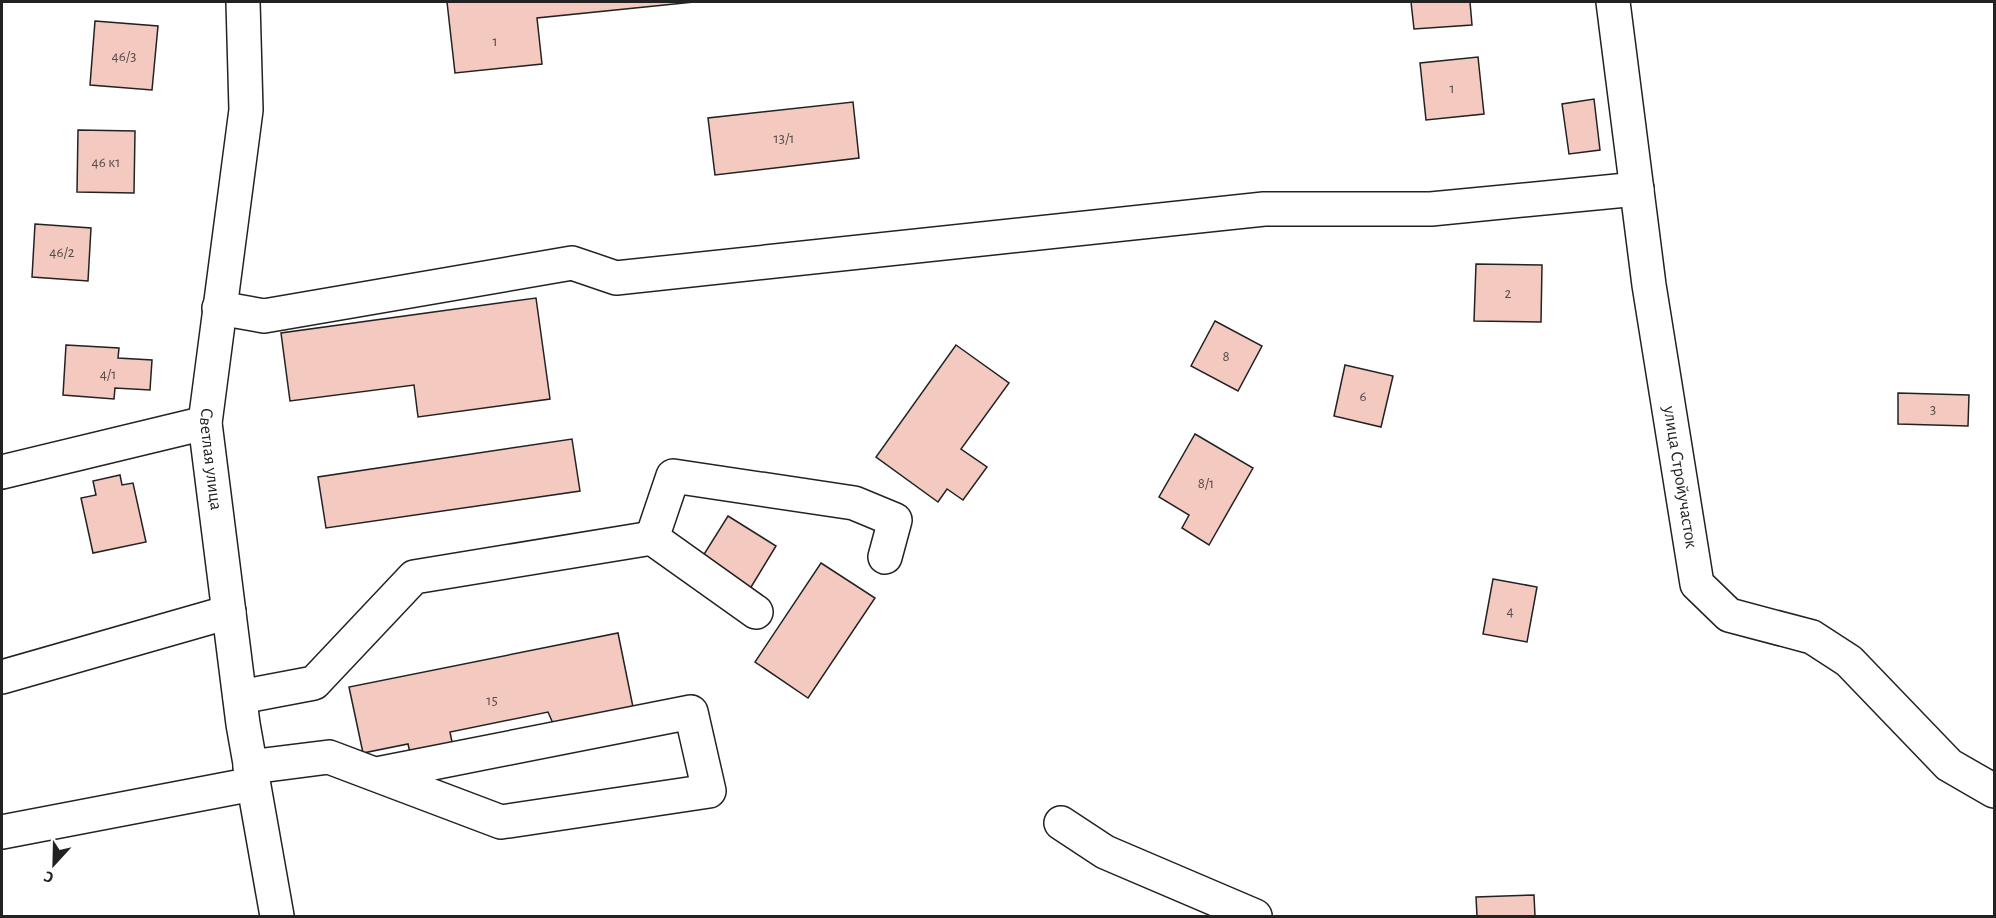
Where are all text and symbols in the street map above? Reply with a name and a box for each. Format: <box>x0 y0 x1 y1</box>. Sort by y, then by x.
house number: 1 <box>492 34 498 49</box>
house number: 46/3 <box>112 49 136 64</box>
house number: 1 <box>1449 81 1455 96</box>
house number: 13/1 <box>774 131 794 146</box>
house number: 46 к1 <box>92 155 120 170</box>
house number: 46/2 <box>49 245 75 260</box>
house number: 2 <box>1505 286 1512 301</box>
house number: 8 <box>1222 349 1230 364</box>
house number: 4/1 <box>100 367 116 382</box>
house number: 6 <box>1359 389 1367 404</box>
house number: 3 <box>1930 402 1936 417</box>
street label: улица Стройучасток <box>1659 404 1700 550</box>
street label: Светлая улица <box>196 407 225 511</box>
house number: 8/1 <box>1198 476 1214 491</box>
house number: 4 <box>1506 604 1514 619</box>
house number: 15 <box>486 693 498 708</box>
north arrow <box>24 834 84 894</box>
text: С <box>42 868 56 886</box>

